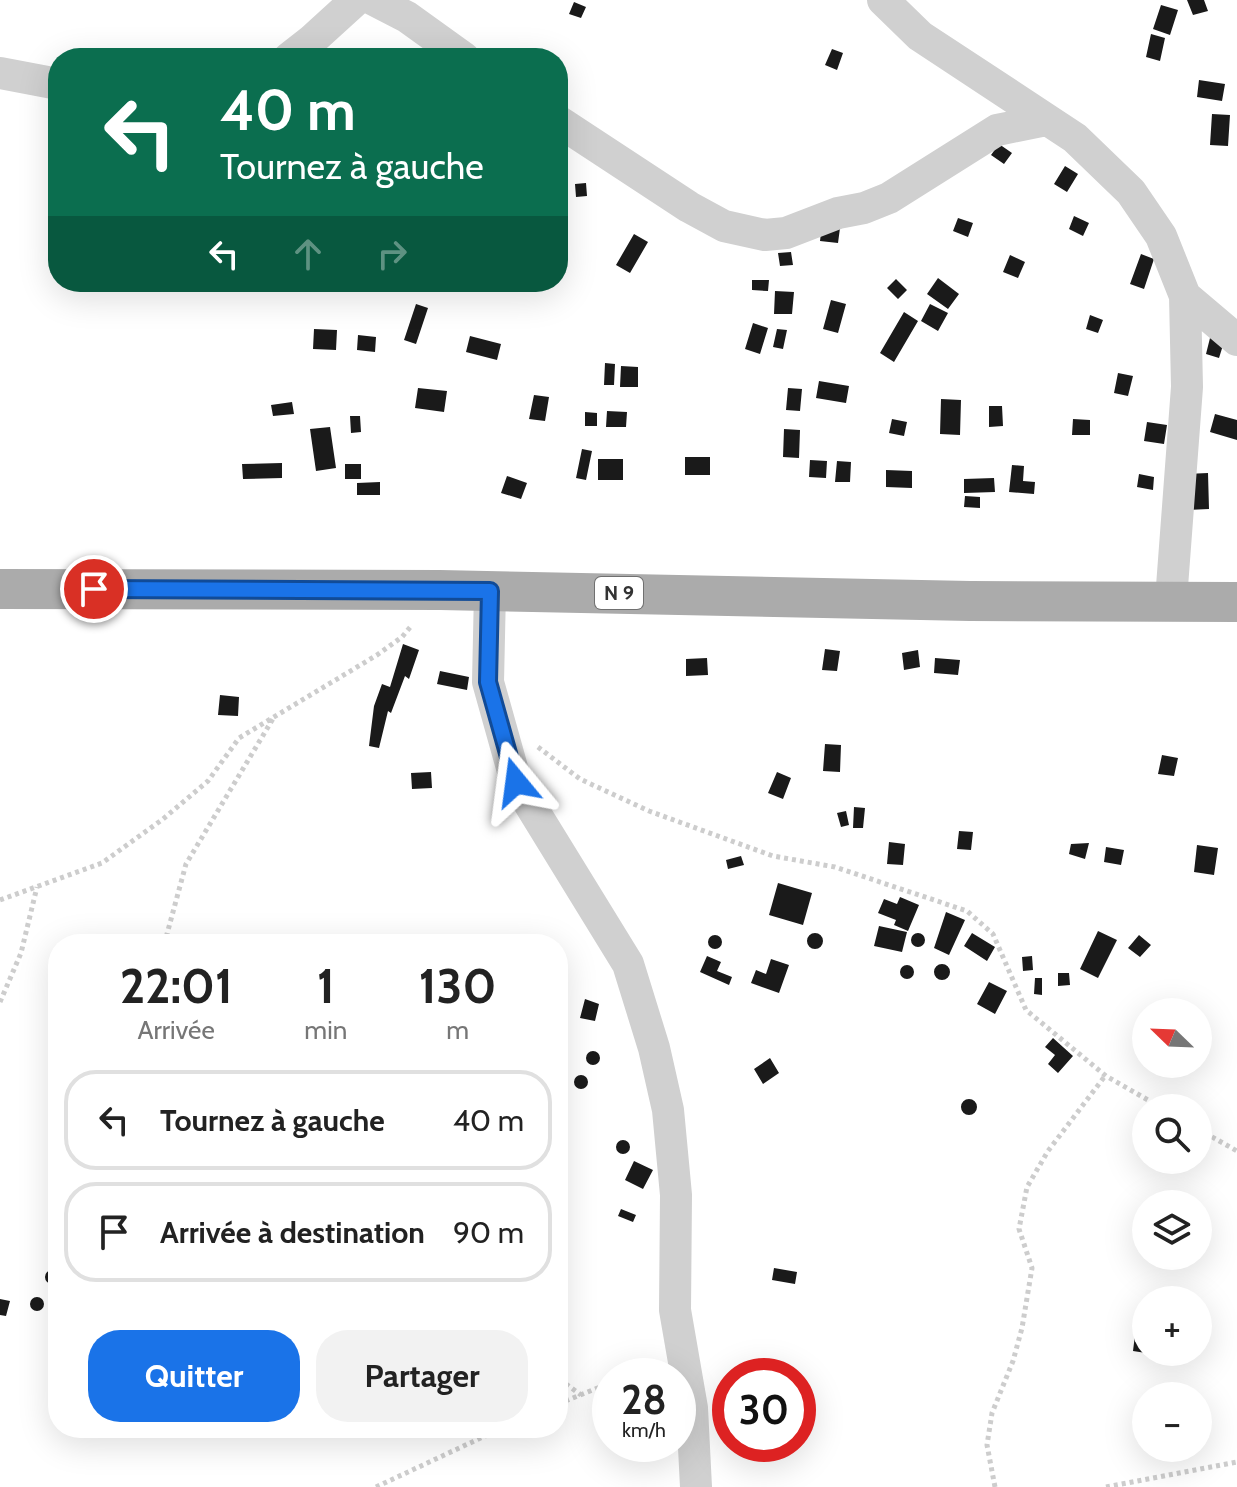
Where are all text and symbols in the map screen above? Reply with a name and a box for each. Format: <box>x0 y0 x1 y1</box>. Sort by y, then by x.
text: 40 m <box>220 76 356 144</box>
icon: left <box>88 80 192 184</box>
text: Tournez à gauche <box>220 144 484 188</box>
icon: left <box>202 232 246 276</box>
icon: ahead <box>286 232 330 276</box>
icon: right <box>370 232 414 276</box>
pin <box>60 555 128 623</box>
icon: arrive <box>72 567 116 611</box>
road number: N 9 <box>595 577 643 609</box>
position arrow <box>474 740 558 824</box>
text: 22:01 <box>120 957 233 1015</box>
text: 1 <box>317 957 335 1015</box>
text: 130 <box>419 957 496 1015</box>
north arrow <box>1132 998 1212 1078</box>
map controls <box>1132 998 1212 1462</box>
text: Arrivée <box>138 1014 215 1046</box>
text: min <box>304 1014 347 1046</box>
text: m <box>446 1014 469 1046</box>
button: search <box>1132 1094 1212 1174</box>
icon: left <box>92 1098 136 1142</box>
text: Tournez à gauche <box>160 1102 385 1139</box>
text: 40 m <box>453 1102 524 1139</box>
button: layers <box>1132 1190 1212 1270</box>
icon: arrive <box>92 1210 136 1254</box>
text: Arrivée à destination <box>160 1214 425 1251</box>
text: 90 m <box>453 1214 524 1251</box>
button: + <box>1132 1286 1212 1366</box>
button: Quitter <box>88 1330 300 1422</box>
button: Partager <box>316 1330 528 1422</box>
speed limit sign: 30 <box>712 1358 816 1462</box>
text: 28 <box>621 1375 667 1424</box>
button: − <box>1132 1382 1212 1462</box>
text: km/h <box>622 1418 666 1442</box>

